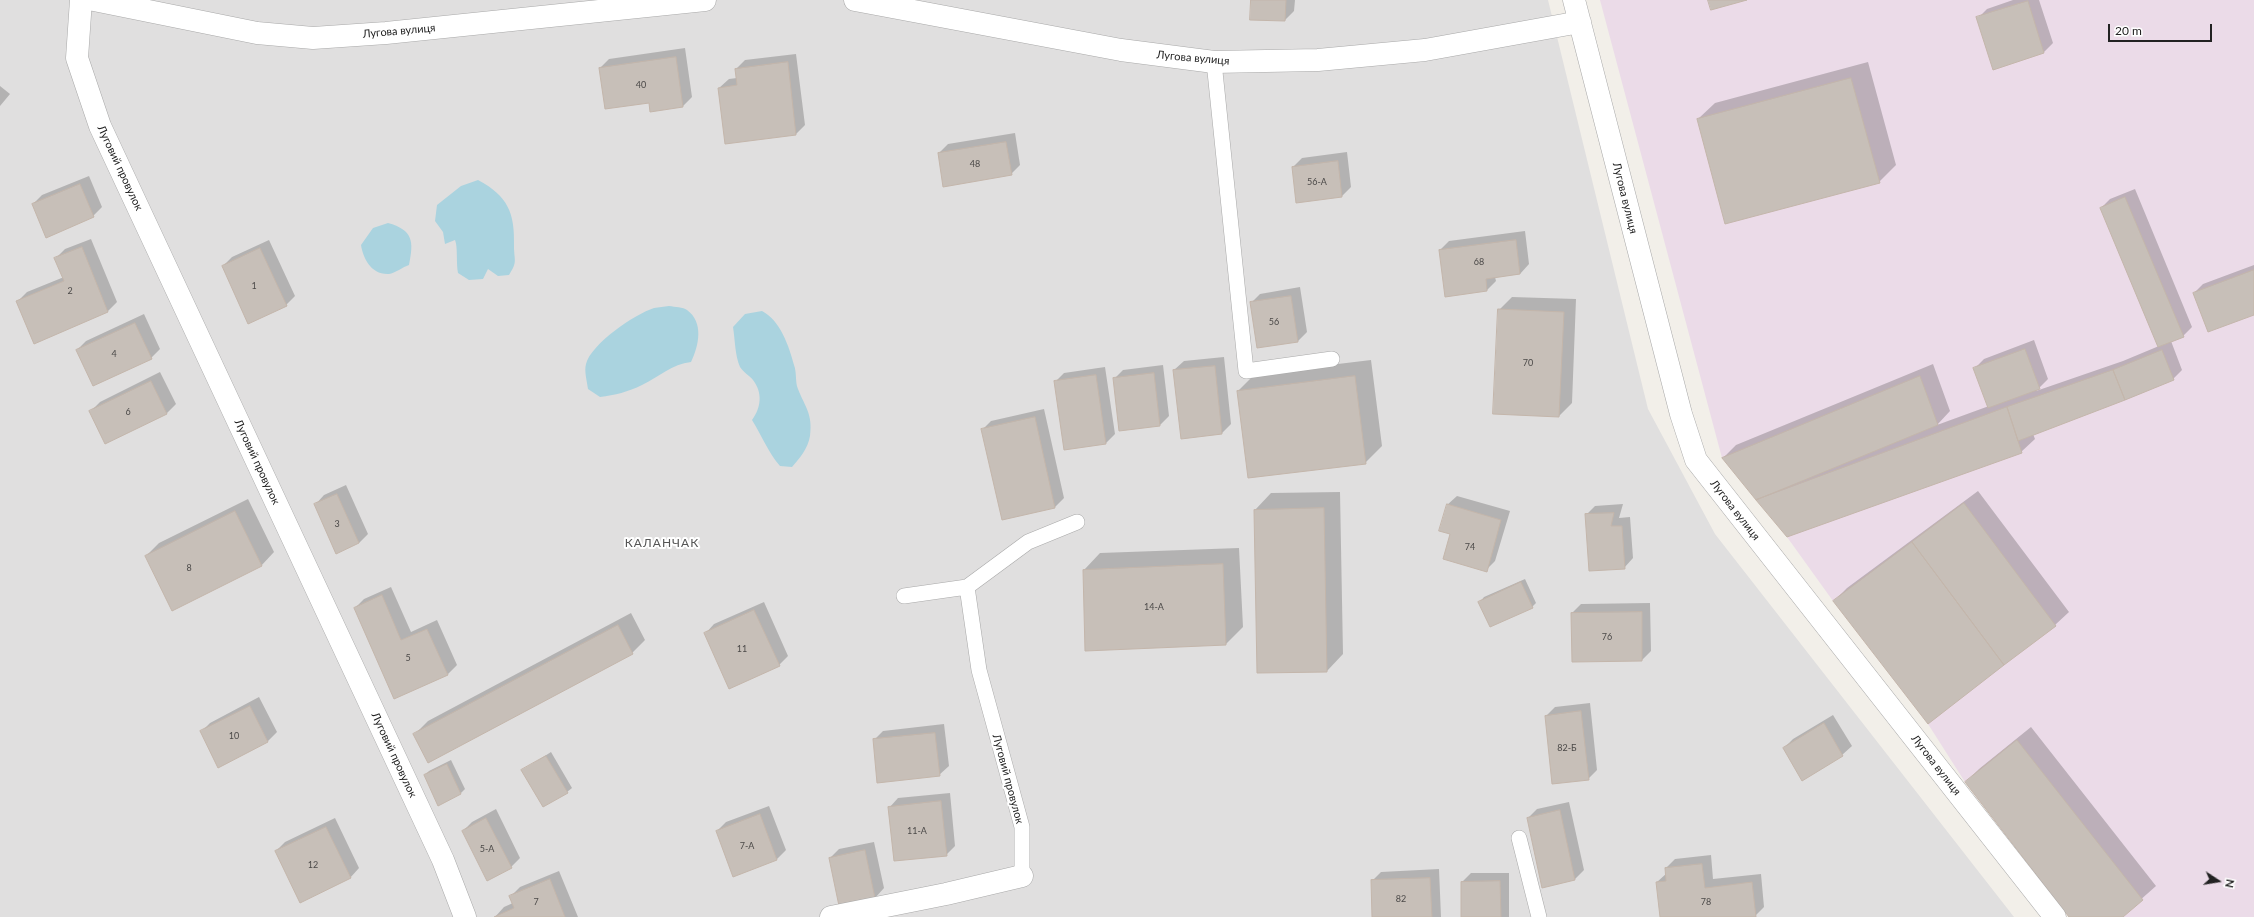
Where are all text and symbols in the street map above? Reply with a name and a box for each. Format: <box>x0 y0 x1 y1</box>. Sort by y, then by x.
scale bar <box>2110 16 2214 42</box>
street label: Лугова вулиця <box>362 21 436 41</box>
text: 20 m <box>2115 23 2142 38</box>
street label: Лугова вулиця <box>1156 48 1230 68</box>
house number: 40 <box>636 80 646 90</box>
street label: Луговий провулок <box>94 123 146 213</box>
house number: 48 <box>970 159 980 169</box>
street label: Лугова вулиця <box>1610 161 1640 235</box>
house number: 56-А <box>1307 177 1327 187</box>
house number: 68 <box>1474 257 1484 267</box>
house number: 1 <box>251 281 257 291</box>
house number: 2 <box>67 286 73 296</box>
house number: 56 <box>1269 317 1279 327</box>
house number: 4 <box>111 349 117 359</box>
house number: 70 <box>1523 358 1533 368</box>
house number: 6 <box>125 407 131 417</box>
street label: Луговий провулок <box>231 417 283 507</box>
street label: Лугова вулиця <box>1707 477 1763 543</box>
house number: 3 <box>334 519 340 529</box>
district label: КАЛАНЧАК <box>625 536 699 550</box>
house number: 74 <box>1465 542 1475 552</box>
house number: 8 <box>186 563 192 573</box>
house number: 14-А <box>1144 602 1164 612</box>
house number: 76 <box>1602 632 1612 642</box>
house number: 11 <box>737 644 747 654</box>
house number: 5 <box>405 653 411 663</box>
street label: Луговий провулок <box>368 710 420 800</box>
house number: 10 <box>229 731 239 741</box>
street label: Лугова вулиця <box>1908 732 1964 798</box>
street label: Луговий провулок <box>990 733 1026 825</box>
house number: 82-Б <box>1557 743 1577 753</box>
house number: 11-А <box>907 826 927 836</box>
house number: 7-А <box>740 841 754 851</box>
house number: 5-А <box>480 844 494 854</box>
house number: 12 <box>308 860 318 870</box>
north arrow <box>2198 861 2238 901</box>
text: N <box>2223 878 2237 889</box>
house number: 82 <box>1396 894 1406 904</box>
house number: 7 <box>533 897 539 907</box>
house number: 78 <box>1701 897 1711 907</box>

